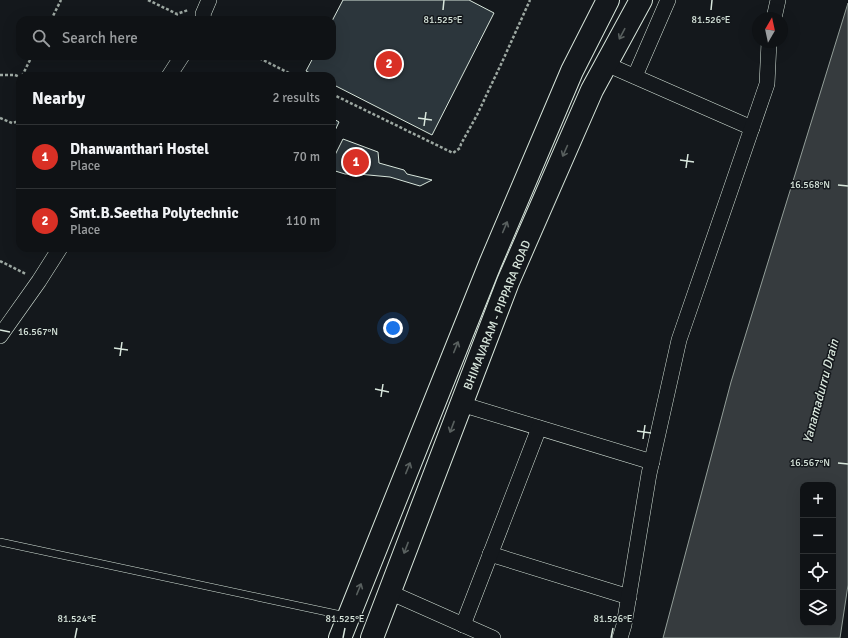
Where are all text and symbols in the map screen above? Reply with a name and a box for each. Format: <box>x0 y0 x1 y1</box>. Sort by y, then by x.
north arrow <box>752 12 788 48</box>
text: 81.525°E <box>424 14 463 26</box>
text: 81.526°E <box>692 14 731 26</box>
search box <box>16 16 336 60</box>
icon: search <box>30 27 52 49</box>
one-way arrow <box>618 28 625 40</box>
text: Search here <box>62 29 138 47</box>
pin: 2 <box>376 49 402 79</box>
text: Nearby <box>32 88 85 109</box>
text: 2 results <box>272 90 320 106</box>
text: Dhanwanthari Hostel <box>70 140 209 158</box>
one-way arrow <box>561 145 569 157</box>
pin: 1 <box>343 147 369 177</box>
text: 1 <box>41 149 49 165</box>
text: 70 m <box>293 149 320 165</box>
text: Place <box>70 158 100 174</box>
text: 16.568°N <box>790 179 830 191</box>
text: Smt.B.Seetha Polytechnic <box>70 204 239 222</box>
text: 2 <box>41 213 49 229</box>
text: 110 m <box>286 213 320 229</box>
one-way arrow <box>502 221 509 233</box>
text: Place <box>70 222 100 238</box>
street label: BHIMAVARAM - PIPPARA ROAD <box>460 238 535 392</box>
your location <box>383 318 403 338</box>
text: 16.567°N <box>18 326 58 338</box>
water label: Yanamadurru Drain <box>799 337 843 445</box>
one-way arrow <box>453 342 460 354</box>
one-way arrow <box>448 420 456 432</box>
text: 16.567°N <box>790 457 830 469</box>
one-way arrow <box>404 463 412 475</box>
map controls <box>800 482 836 626</box>
button: + <box>800 482 836 518</box>
button: − <box>800 518 836 554</box>
one-way arrow <box>402 542 410 554</box>
button: locate <box>800 554 836 590</box>
one-way arrow <box>356 583 364 595</box>
button: layers <box>800 590 836 626</box>
text: 81.524°E <box>58 613 97 625</box>
text: 81.525°E <box>326 613 365 625</box>
text: 81.526°E <box>594 613 633 625</box>

